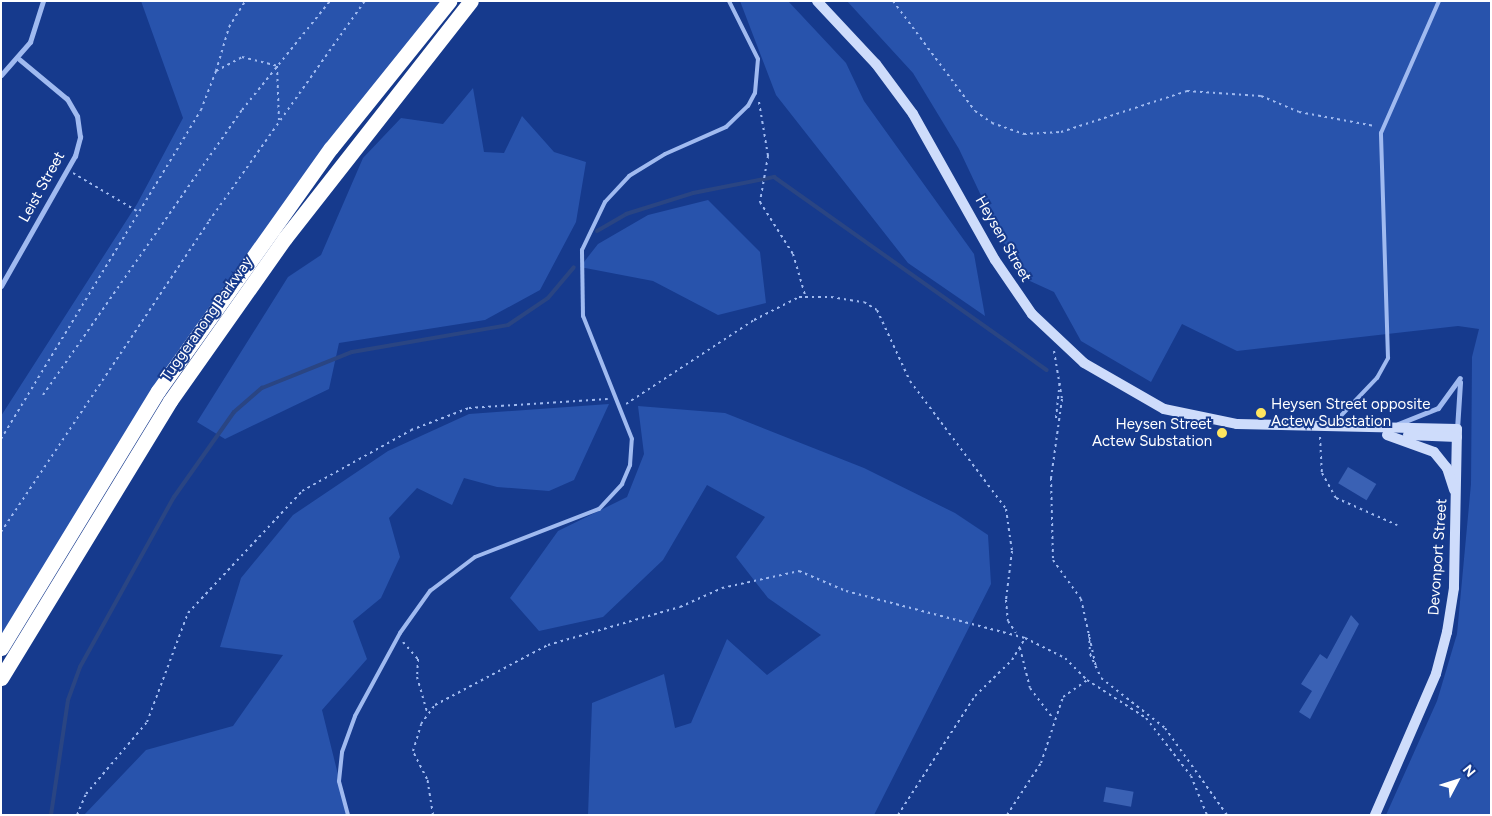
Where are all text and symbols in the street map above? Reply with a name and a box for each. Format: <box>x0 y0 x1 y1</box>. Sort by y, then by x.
street label: Leist Street <box>15 149 69 225</box>
street label: Heysen Street <box>971 193 1035 285</box>
street label: Tuggeranong Parkway <box>157 253 257 385</box>
place label: Heysen Street opposite Actew Substation <box>1271 395 1431 430</box>
marker: Heysen Street opposite Actew Substation <box>1255 407 1267 419</box>
place label: Heysen Street Actew Substation <box>1092 415 1212 450</box>
marker: Heysen Street Actew Substation <box>1216 427 1228 439</box>
street label: Devonport Street <box>1425 498 1451 616</box>
north arrow <box>1432 756 1482 806</box>
text: N <box>1459 761 1479 781</box>

